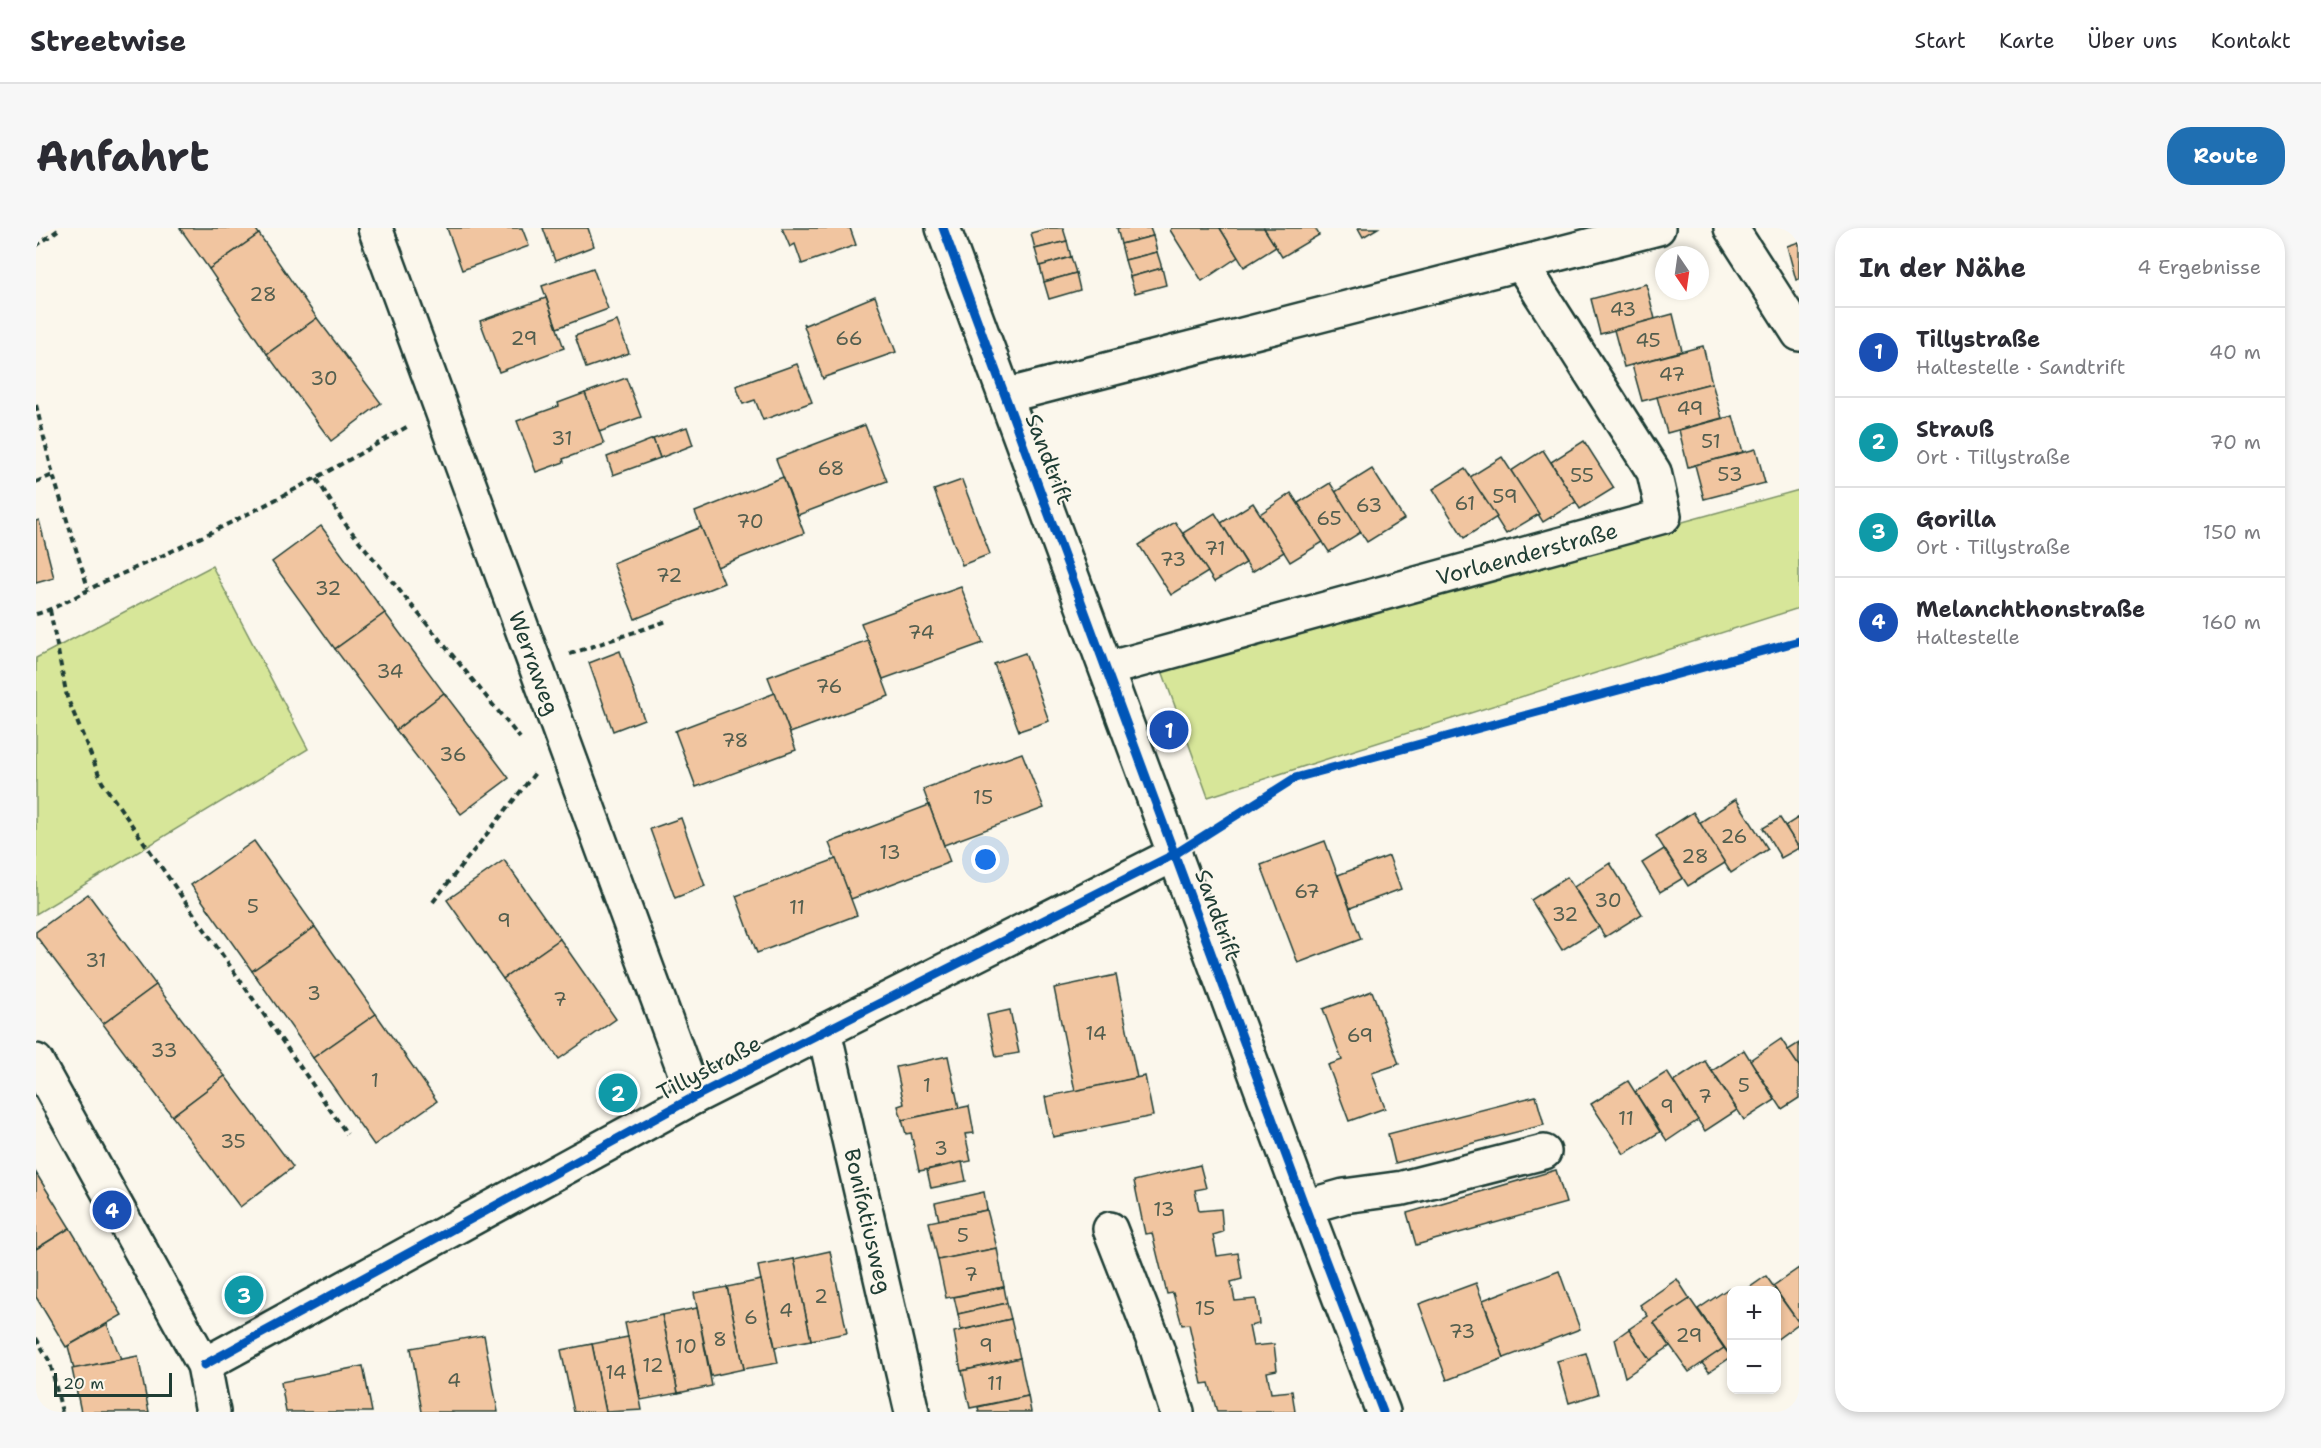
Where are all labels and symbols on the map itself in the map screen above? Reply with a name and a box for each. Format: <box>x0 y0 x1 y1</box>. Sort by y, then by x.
north arrow <box>1655 246 1709 300</box>
house number: 28 <box>249 281 277 307</box>
house number: 43 <box>1610 296 1636 322</box>
house number: 29 <box>511 325 537 351</box>
house number: 66 <box>835 325 863 351</box>
house number: 45 <box>1635 327 1661 353</box>
house number: 47 <box>1659 361 1685 387</box>
house number: 30 <box>310 365 338 391</box>
house number: 49 <box>1676 395 1704 421</box>
street label: Sandtrift <box>1018 409 1080 509</box>
house number: 31 <box>551 425 573 451</box>
house number: 51 <box>1701 428 1721 454</box>
house number: 68 <box>817 455 845 481</box>
house number: 53 <box>1717 461 1743 487</box>
house number: 55 <box>1570 462 1594 488</box>
house number: 59 <box>1492 483 1518 509</box>
house number: 61 <box>1455 490 1475 516</box>
house number: 63 <box>1356 492 1382 518</box>
house number: 65 <box>1316 505 1342 531</box>
house number: 70 <box>736 508 764 534</box>
street label: Vorlaenderstraße <box>1433 516 1621 592</box>
house number: 71 <box>1204 535 1226 561</box>
house number: 73 <box>1160 546 1186 572</box>
house number: 72 <box>656 562 682 588</box>
house number: 32 <box>315 575 341 601</box>
street label: Werraweg <box>502 607 566 719</box>
house number: 74 <box>907 619 935 645</box>
house number: 34 <box>376 658 404 684</box>
house number: 76 <box>815 673 843 699</box>
pin: 1 <box>1150 708 1188 752</box>
house number: 78 <box>721 727 749 753</box>
house number: 36 <box>439 741 467 767</box>
house number: 15 <box>973 784 993 810</box>
house number: 26 <box>1720 823 1748 849</box>
house number: 13 <box>879 839 901 865</box>
house number: 28 <box>1681 843 1709 869</box>
your location <box>971 845 1000 874</box>
street label: Sandtrift <box>1188 865 1248 965</box>
house number: 67 <box>1294 878 1320 904</box>
house number: 30 <box>1594 887 1622 913</box>
house number: 5 <box>247 893 259 919</box>
house number: 11 <box>789 894 805 920</box>
house number: 32 <box>1552 901 1578 927</box>
house number: 9 <box>497 907 511 933</box>
house number: 31 <box>85 947 107 973</box>
house number: 3 <box>307 980 321 1006</box>
house number: 7 <box>553 986 567 1012</box>
house number: 14 <box>1085 1020 1107 1046</box>
house number: 69 <box>1347 1022 1373 1048</box>
street label: Tillystraße <box>652 1029 766 1107</box>
house number: 33 <box>151 1037 177 1063</box>
house number: 1 <box>371 1067 379 1093</box>
pin: 2 <box>598 1070 638 1116</box>
house number: 1 <box>923 1072 931 1098</box>
house number: 5 <box>1738 1072 1750 1098</box>
house number: 7 <box>1698 1083 1712 1109</box>
house number: 9 <box>1660 1093 1674 1119</box>
house number: 11 <box>1618 1105 1634 1131</box>
house number: 35 <box>220 1128 246 1154</box>
house number: 3 <box>934 1135 948 1161</box>
street label: Bonifatiusweg <box>837 1146 899 1296</box>
pin: 4 <box>92 1188 132 1232</box>
house number: 13 <box>1153 1196 1175 1222</box>
house number: 5 <box>957 1222 969 1248</box>
house number: 7 <box>964 1261 978 1287</box>
pin: 3 <box>224 1272 264 1318</box>
house number: 2 <box>814 1283 828 1309</box>
house number: 15 <box>1195 1295 1215 1321</box>
house number: 4 <box>779 1297 793 1323</box>
house number: 6 <box>744 1304 758 1330</box>
house number: 73 <box>1449 1318 1475 1344</box>
house number: 29 <box>1676 1322 1702 1348</box>
house number: 8 <box>713 1326 727 1352</box>
house number: 9 <box>979 1332 993 1358</box>
house number: 10 <box>675 1333 697 1359</box>
house number: 12 <box>642 1352 664 1378</box>
house number: 14 <box>605 1359 627 1385</box>
house number: 4 <box>447 1367 461 1393</box>
scale bar <box>54 1370 172 1398</box>
house number: 11 <box>987 1370 1003 1396</box>

